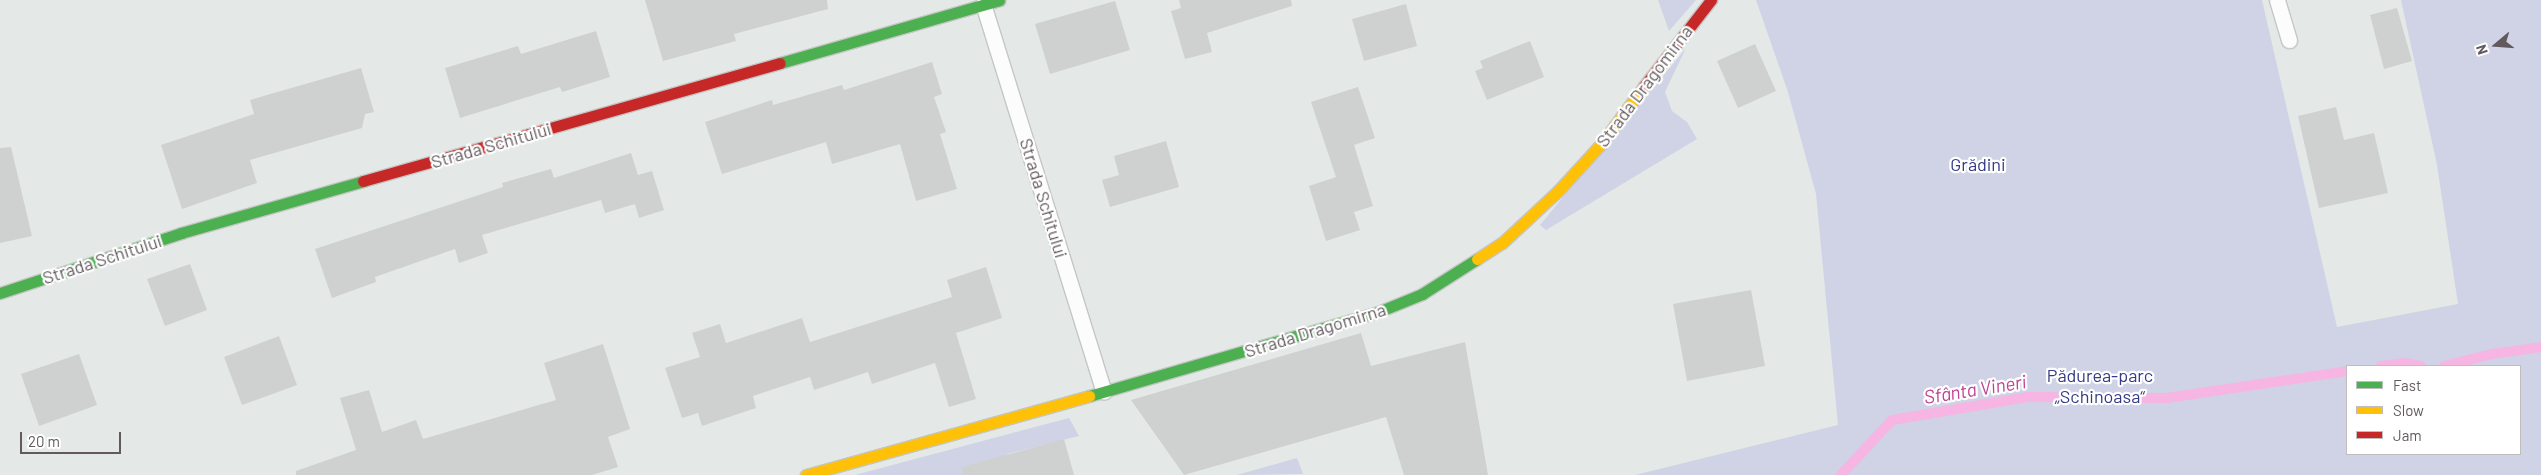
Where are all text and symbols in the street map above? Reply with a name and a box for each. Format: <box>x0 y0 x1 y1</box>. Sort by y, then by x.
north arrow <box>2471 20 2521 70</box>
street label: Strada Dragomirna <box>1591 21 1697 151</box>
text: N <box>2472 43 2491 57</box>
street label: Strada Schitului <box>428 118 554 172</box>
street label: Strada Schitului <box>1016 135 1072 261</box>
park label: Grădini <box>1950 153 2006 175</box>
street label: Strada Schitului <box>40 230 164 288</box>
street label: Strada Dragomirna <box>1242 298 1388 362</box>
park label: Pădurea-parc „Schinoasa“ <box>2047 365 2153 408</box>
legend <box>2346 365 2521 455</box>
water label: Sfânta Vineri <box>1922 370 2028 408</box>
text: Fast <box>2393 376 2421 394</box>
text: Slow <box>2393 401 2424 419</box>
scale bar <box>22 422 124 454</box>
text: Jam <box>2393 426 2422 444</box>
text: 20 m <box>28 432 60 450</box>

